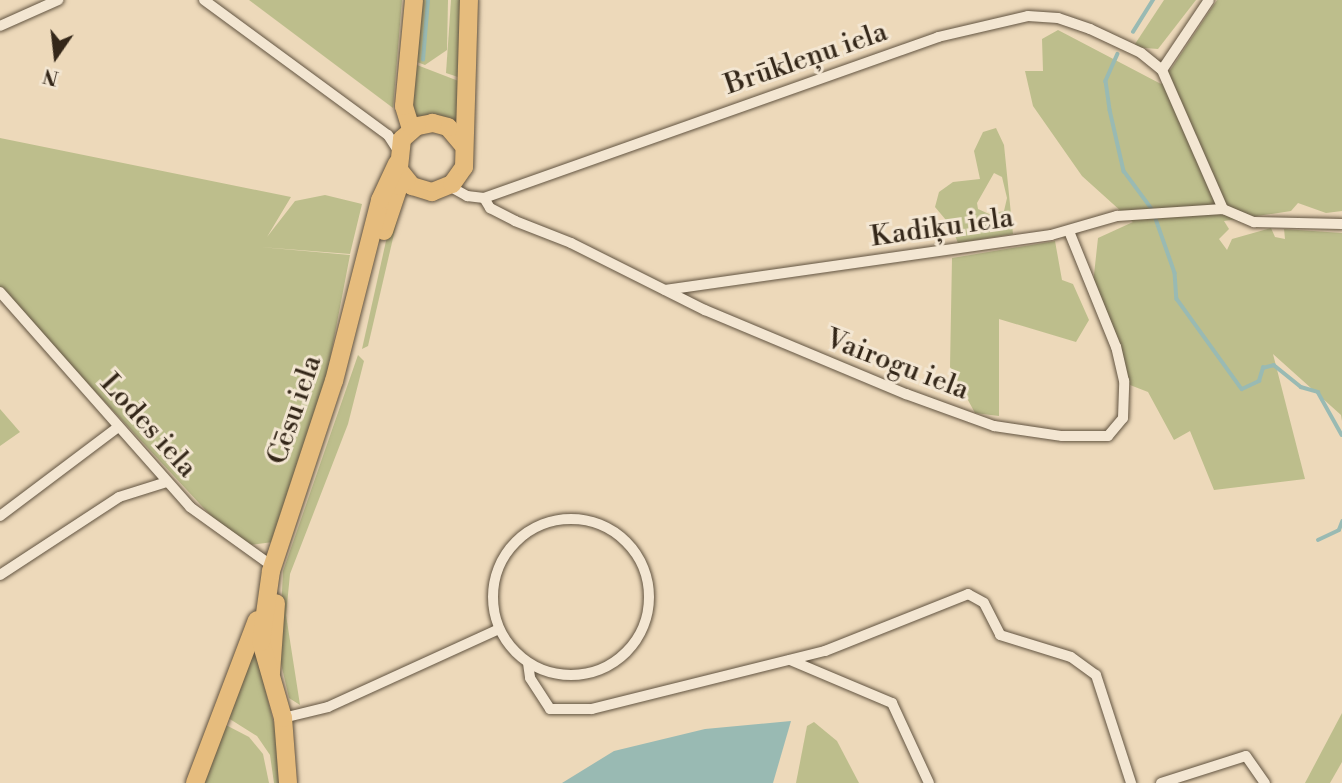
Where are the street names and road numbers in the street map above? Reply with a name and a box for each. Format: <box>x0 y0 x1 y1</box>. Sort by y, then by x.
street label: Brūkleņu iela <box>720 15 892 103</box>
street label: Kadiķu iela <box>868 201 1016 255</box>
street label: Vairogu iela <box>821 322 973 408</box>
street label: Cēsu iela <box>261 351 329 469</box>
street label: Lodes iela <box>93 367 203 485</box>

